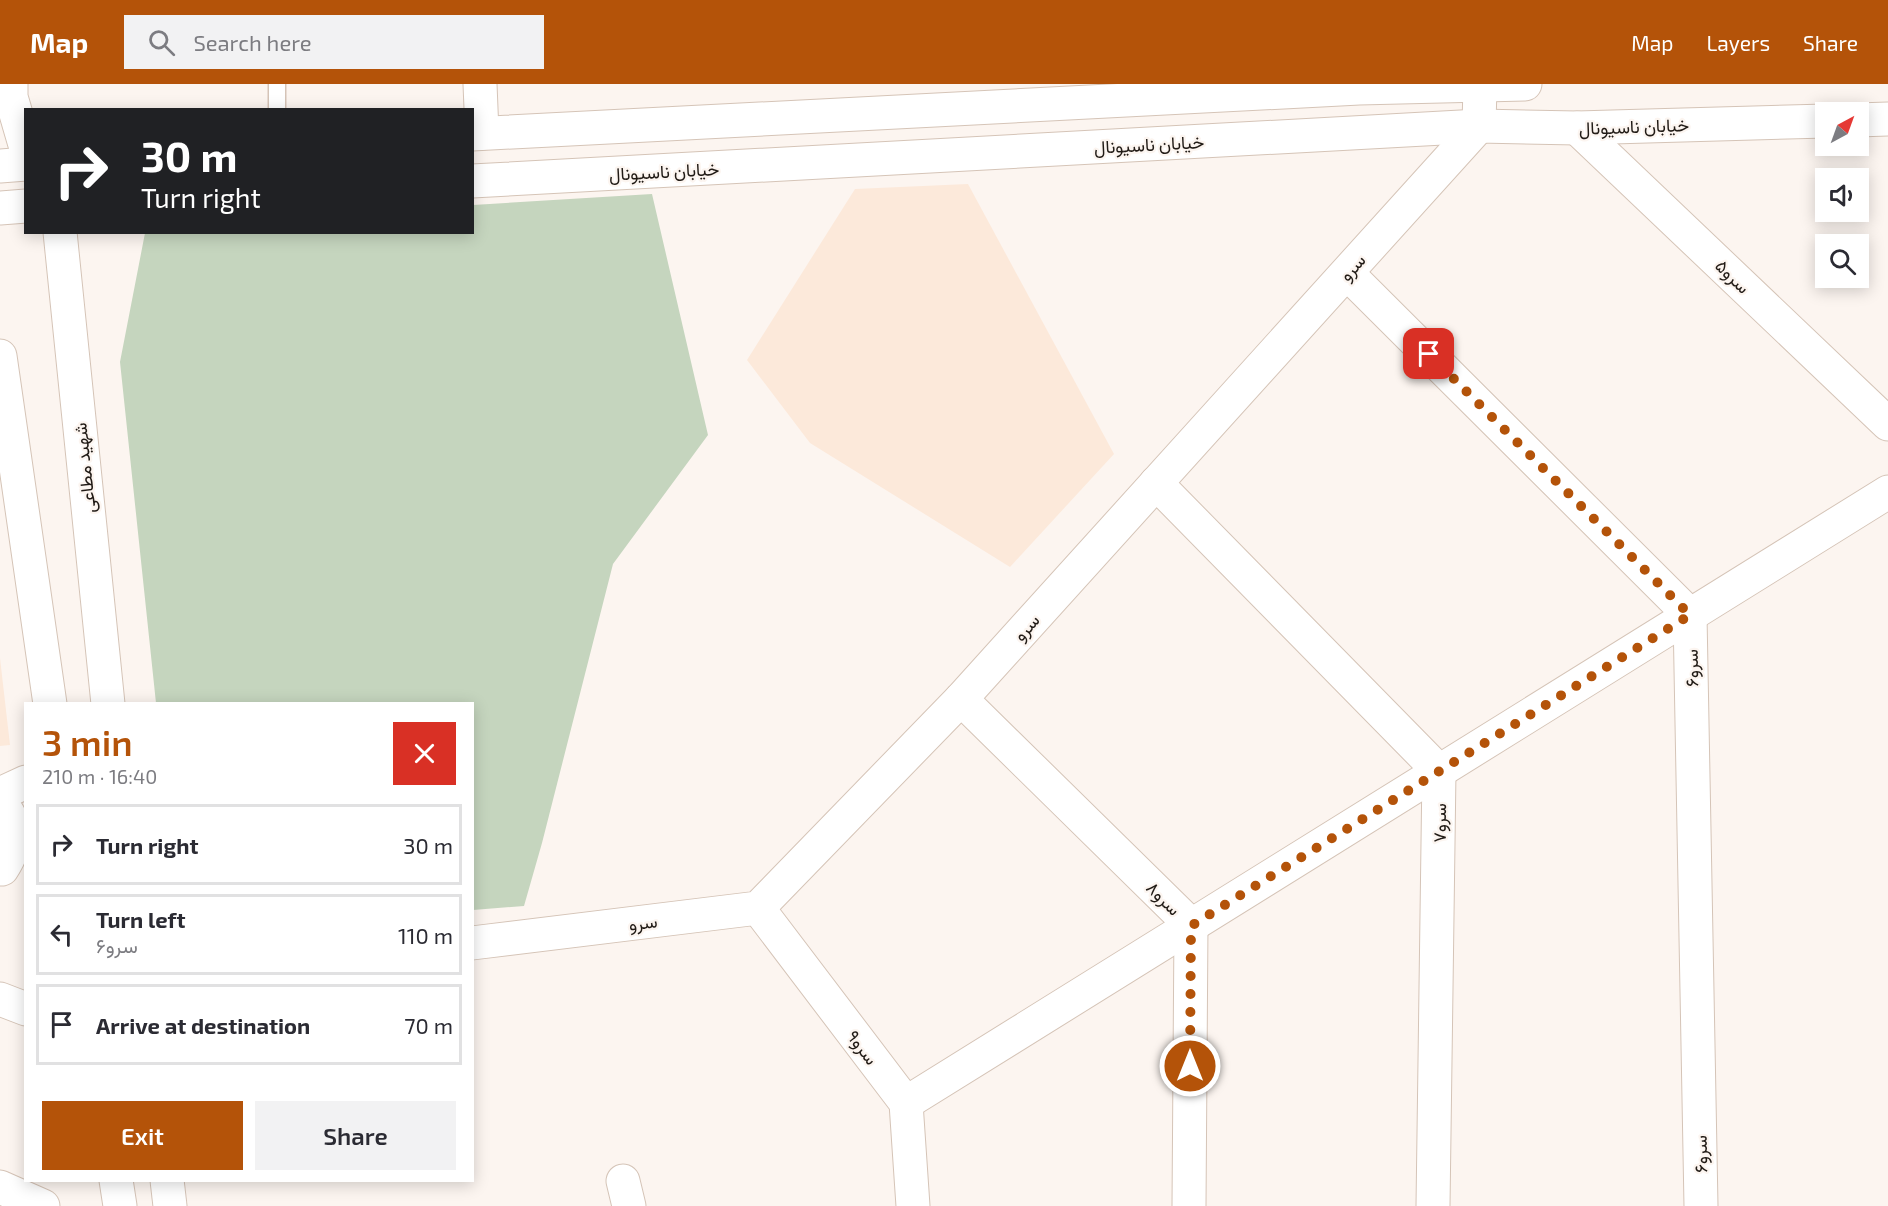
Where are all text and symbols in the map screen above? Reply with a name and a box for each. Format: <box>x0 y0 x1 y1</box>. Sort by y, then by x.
search box <box>124 15 544 69</box>
text: Map <box>30 25 88 59</box>
icon: search <box>145 26 178 59</box>
text: Search here <box>193 29 312 55</box>
text: Map <box>1631 30 1673 55</box>
text: Layers <box>1706 30 1770 55</box>
text: Share <box>1803 30 1858 55</box>
north arrow <box>1815 102 1869 156</box>
map controls <box>1815 102 1869 288</box>
street label: خیابان ناسیونال <box>1578 113 1690 140</box>
text: 30 m <box>141 130 237 180</box>
street label: خیابان ناسیونال <box>1093 130 1205 159</box>
icon: right <box>42 132 120 210</box>
street label: خیابان ناسیونال <box>608 157 720 186</box>
button: sound <box>1815 168 1869 222</box>
text: Turn right <box>141 181 261 213</box>
button: search <box>1815 234 1869 288</box>
street label: سرو <box>1334 249 1371 286</box>
street label: سرو۵ <box>1710 254 1755 298</box>
pin <box>1403 328 1454 379</box>
icon: arrive <box>1412 337 1445 370</box>
street label: شهید مطاعی <box>68 422 101 514</box>
street label: سرو <box>1008 609 1045 646</box>
street label: سرو۶ <box>1680 649 1703 687</box>
text: 3 min <box>42 720 133 763</box>
button: close <box>393 722 456 785</box>
text: 210 m · 16:40 <box>42 764 157 788</box>
street label: سرو۷ <box>1428 803 1451 843</box>
icon: right <box>45 828 78 861</box>
text: Turn right <box>96 832 198 858</box>
text: 30 m <box>403 832 453 858</box>
street label: سرو۸ <box>1142 876 1186 920</box>
text: Turn left <box>96 906 185 932</box>
street label: سرو <box>627 909 659 936</box>
icon: left <box>45 918 78 951</box>
text: 110 m <box>398 922 453 948</box>
text: سرو۶ <box>96 933 138 957</box>
icon: arrive <box>45 1008 78 1041</box>
text: Arrive at destination <box>96 1012 310 1038</box>
text: 70 m <box>404 1012 453 1038</box>
street label: سرو۹ <box>842 1025 883 1069</box>
position arrow <box>1158 1034 1222 1098</box>
button: Exit <box>42 1101 243 1170</box>
button: Share <box>255 1101 456 1170</box>
street label: سرو۶ <box>1689 1135 1712 1173</box>

